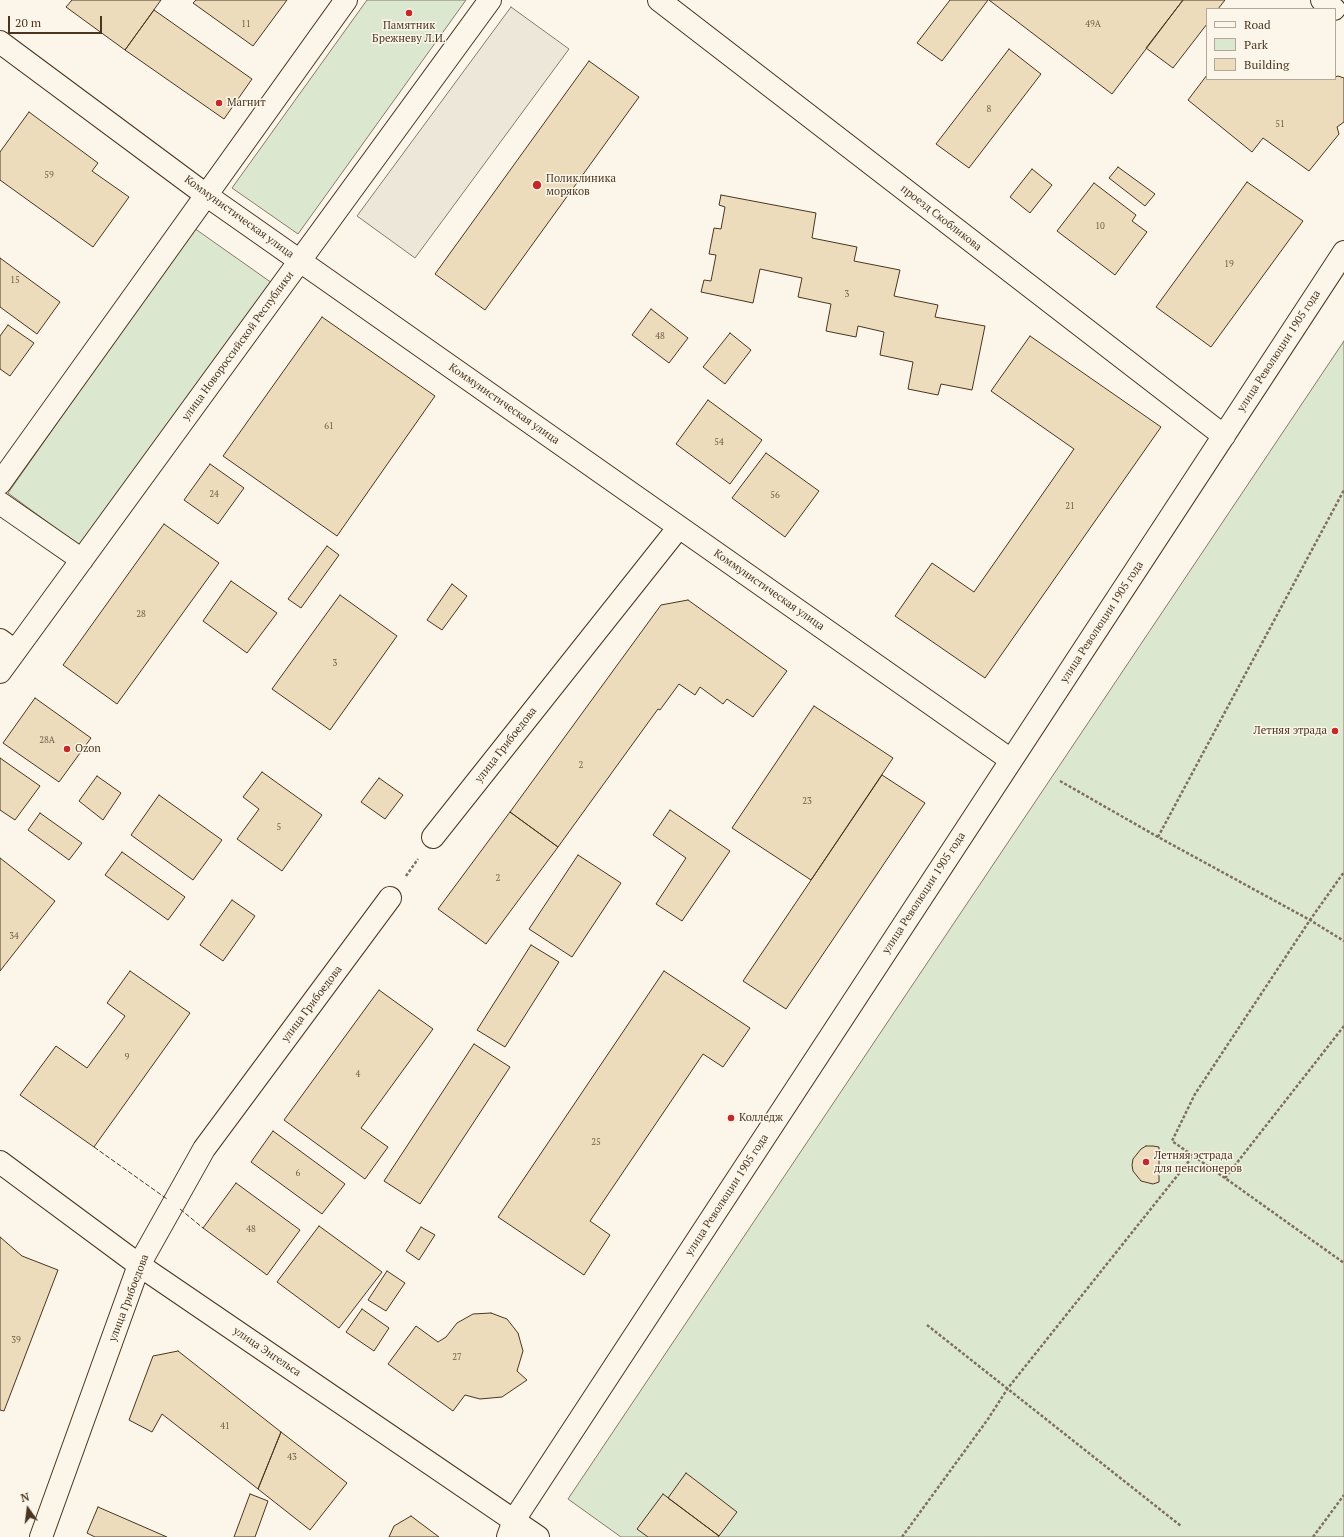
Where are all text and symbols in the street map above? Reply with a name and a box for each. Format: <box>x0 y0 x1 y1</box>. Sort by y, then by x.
scale bar <box>10 8 104 34</box>
marker: Памятник Брежневу Л.И. <box>404 8 414 18</box>
legend <box>1206 8 1336 80</box>
text: 20 m <box>15 15 41 30</box>
text: Road <box>1244 17 1271 32</box>
house number: 11 <box>241 19 251 29</box>
place label: Памятник Брежневу Л.И. <box>372 19 446 45</box>
house number: 49А <box>1085 19 1101 29</box>
text: Park <box>1244 37 1268 52</box>
text: Building <box>1244 57 1289 72</box>
place label: Магнит <box>227 96 266 110</box>
marker: Магнит <box>214 98 224 108</box>
house number: 8 <box>987 104 991 114</box>
house number: 51 <box>1275 119 1285 129</box>
house number: 59 <box>44 170 54 180</box>
place label: Поликлиника моряков <box>546 172 616 198</box>
street label: Коммунистическая улица <box>182 173 296 261</box>
marker: Поликлиника моряков <box>531 179 543 191</box>
street label: проезд Скобликова <box>898 182 984 254</box>
house number: 10 <box>1095 221 1105 231</box>
house number: 19 <box>1224 259 1234 269</box>
street label: улица Новороссийской Республики <box>179 269 297 423</box>
house number: 15 <box>10 275 20 285</box>
street label: улица Революции 1905 года <box>1235 288 1323 414</box>
house number: 3 <box>845 289 849 299</box>
house number: 48 <box>655 331 665 341</box>
street label: Коммунистическая улица <box>446 361 562 447</box>
house number: 61 <box>324 421 334 431</box>
house number: 54 <box>714 437 724 447</box>
house number: 24 <box>209 489 219 499</box>
house number: 56 <box>770 490 780 500</box>
house number: 21 <box>1065 501 1075 511</box>
street label: Коммунистическая улица <box>711 547 827 633</box>
street label: улица Революции 1905 года <box>1058 559 1146 685</box>
house number: 28 <box>136 609 146 619</box>
house number: 3 <box>333 658 337 668</box>
street label: улица Грибоедова <box>472 705 540 785</box>
place label: Летняя этрада <box>1253 724 1327 738</box>
marker: Летняя этрада <box>1330 726 1340 736</box>
house number: 28А <box>39 735 55 745</box>
place label: Ozon <box>75 742 101 756</box>
marker: Ozon <box>62 744 72 754</box>
house number: 2 <box>579 760 583 770</box>
house number: 23 <box>802 796 812 806</box>
house number: 5 <box>277 822 281 832</box>
street label: улица Революции 1905 года <box>880 830 968 956</box>
house number: 2 <box>496 873 500 883</box>
house number: 34 <box>9 931 19 941</box>
street label: улица Грибоедова <box>279 963 345 1045</box>
house number: 9 <box>125 1052 129 1062</box>
house number: 4 <box>356 1069 360 1079</box>
place label: Колледж <box>739 1111 783 1125</box>
marker: Колледж <box>726 1113 736 1123</box>
street label: улица Революции 1905 года <box>683 1132 771 1258</box>
house number: 25 <box>591 1137 601 1147</box>
place label: Летняя эстрада для пенсионеров <box>1154 1149 1242 1175</box>
marker: Летняя эстрада для пенсионеров <box>1141 1157 1151 1167</box>
house number: 6 <box>296 1168 300 1178</box>
house number: 48 <box>246 1224 256 1234</box>
street label: улица Грибоедова <box>106 1253 152 1343</box>
street label: улица Энгельса <box>231 1324 303 1380</box>
house number: 39 <box>11 1335 21 1345</box>
house number: 27 <box>452 1352 462 1362</box>
house number: 41 <box>220 1421 230 1431</box>
house number: 43 <box>287 1452 297 1462</box>
north arrow <box>8 1489 48 1529</box>
text: N <box>19 1490 31 1505</box>

